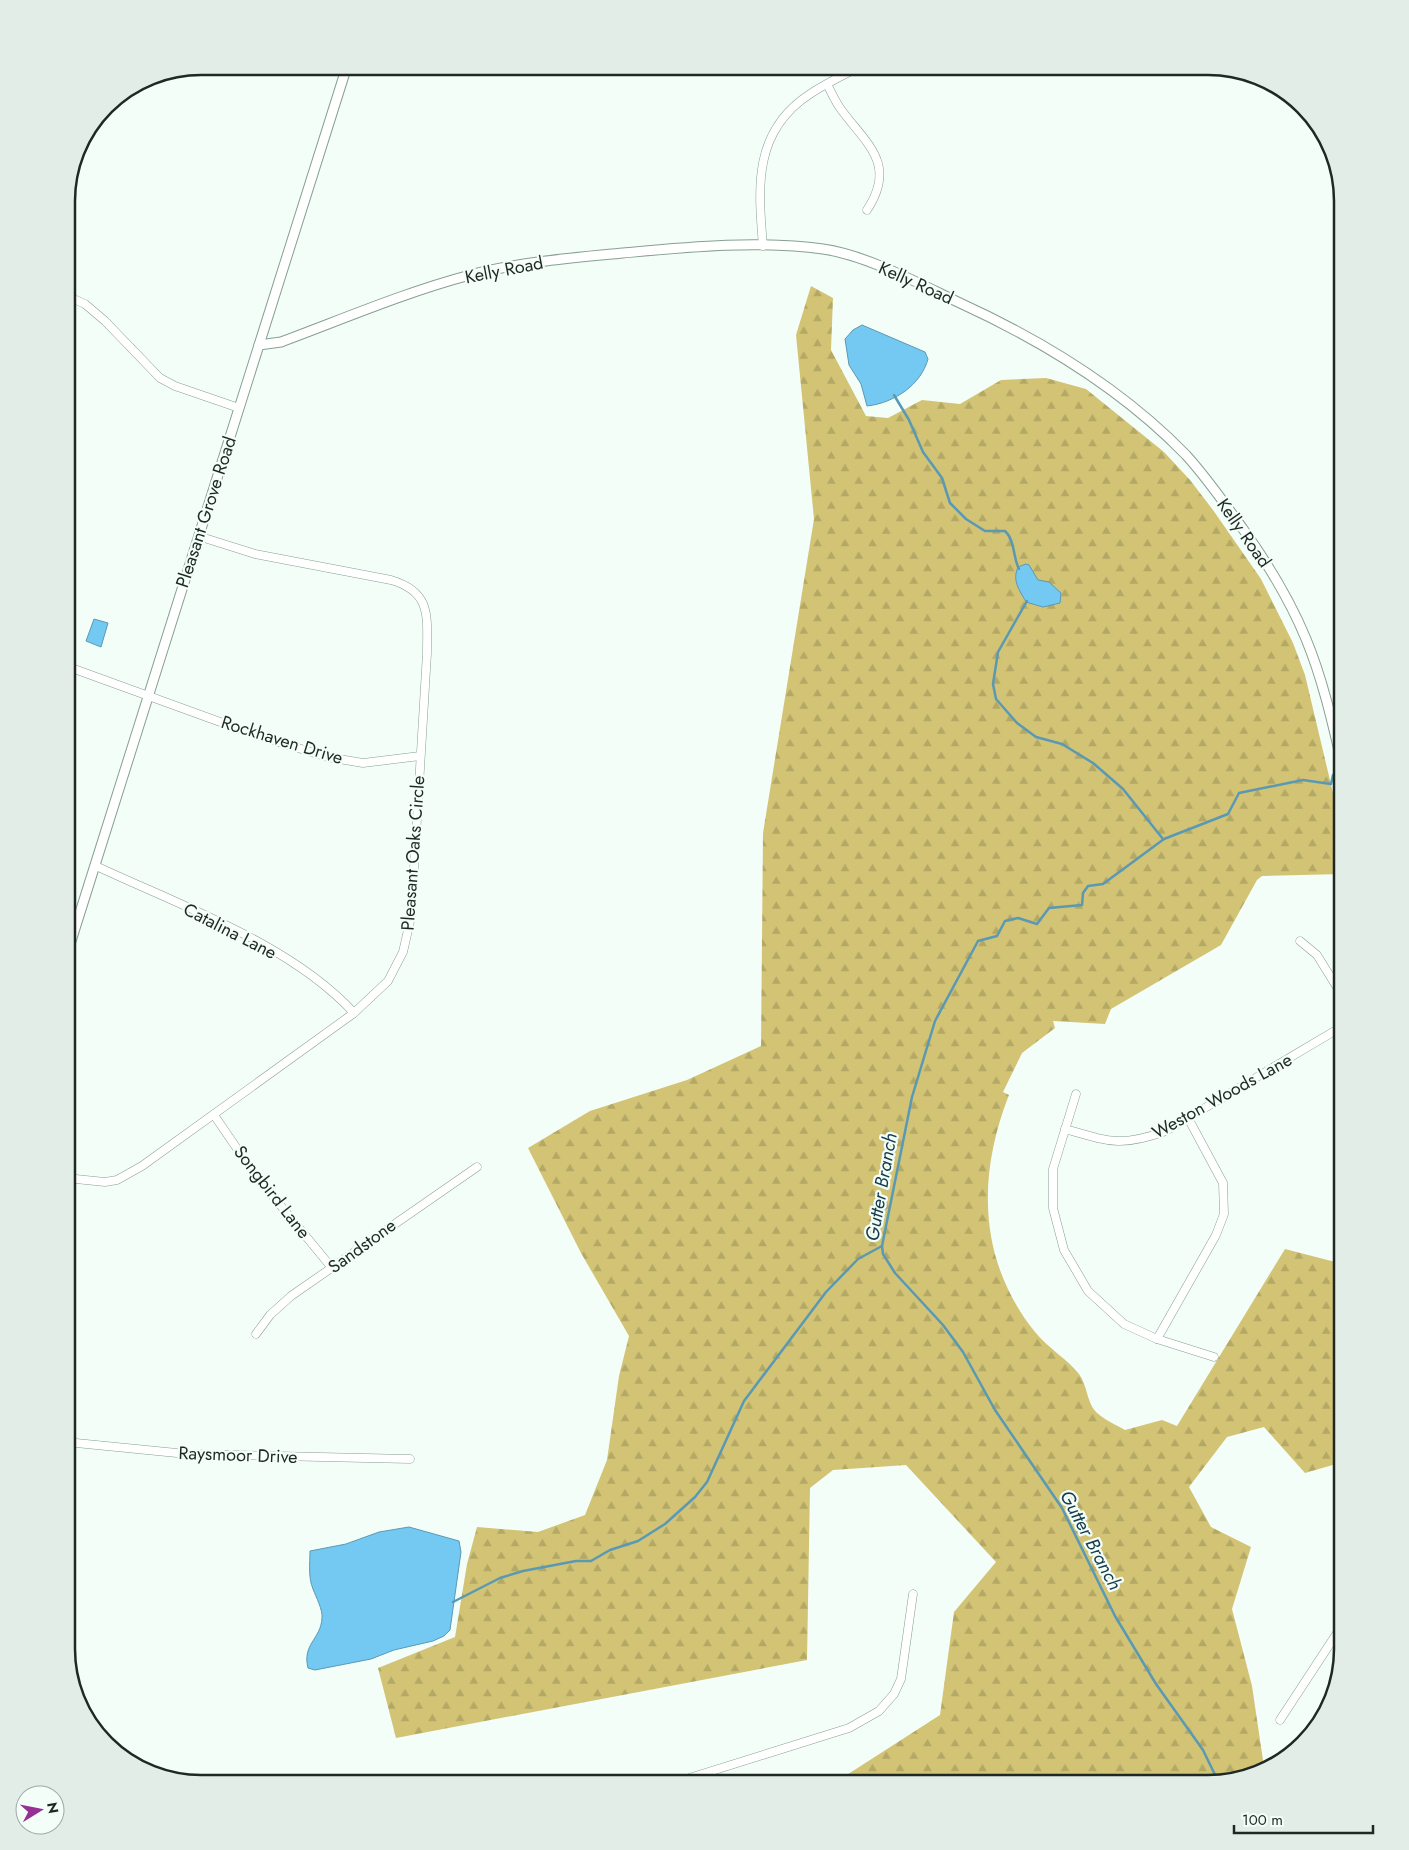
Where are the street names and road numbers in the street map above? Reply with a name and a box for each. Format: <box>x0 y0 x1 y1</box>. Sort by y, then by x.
street label: Kelly Road <box>463 250 545 290</box>
street label: Kelly Road <box>874 255 958 311</box>
street label: Pleasant Grove Road <box>169 433 243 591</box>
street label: Kelly Road <box>1211 493 1277 573</box>
street label: Rockhaven Drive <box>218 709 346 771</box>
street label: Pleasant Oaks Circle <box>395 775 431 931</box>
street label: Catalina Lane <box>179 896 281 966</box>
street label: Weston Woods Lane <box>1147 1047 1297 1145</box>
street label: Songbird Lane <box>227 1140 317 1244</box>
street label: Sandstone <box>323 1212 401 1280</box>
street label: Raysmoor Drive <box>178 1440 298 1470</box>

